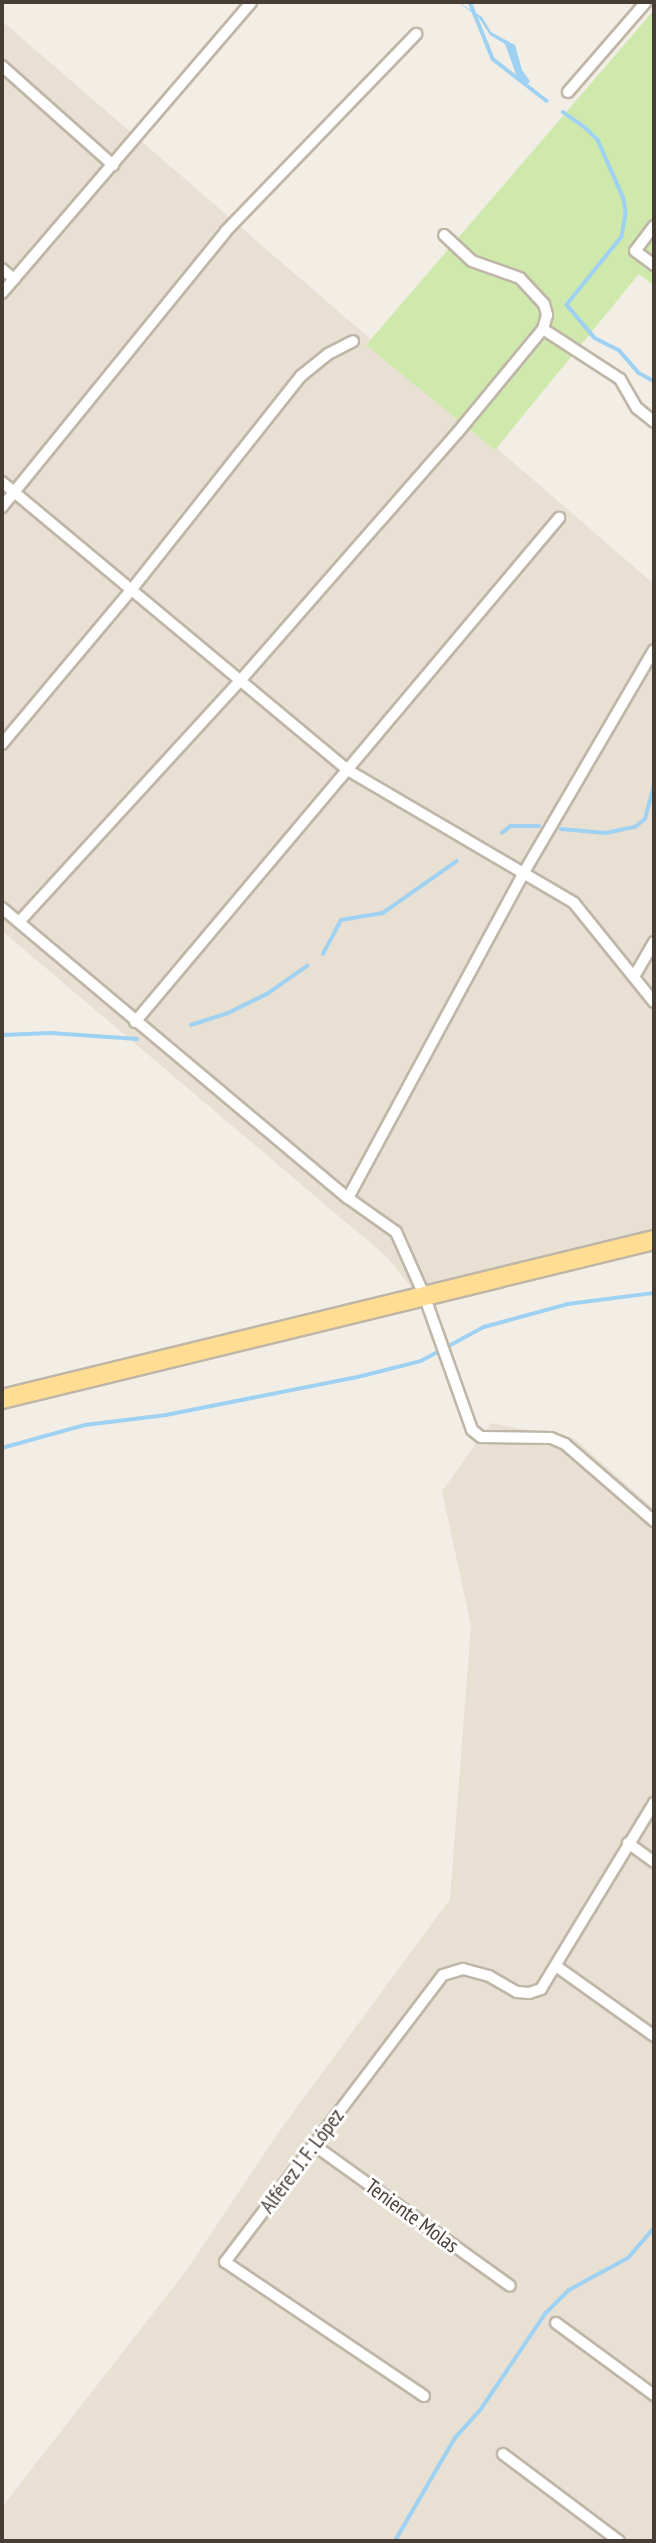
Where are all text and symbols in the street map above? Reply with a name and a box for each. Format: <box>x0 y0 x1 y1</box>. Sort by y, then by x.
street label: Alférez J. F. López <box>254 2103 350 2219</box>
street label: Teniente Molas <box>360 2174 464 2258</box>

